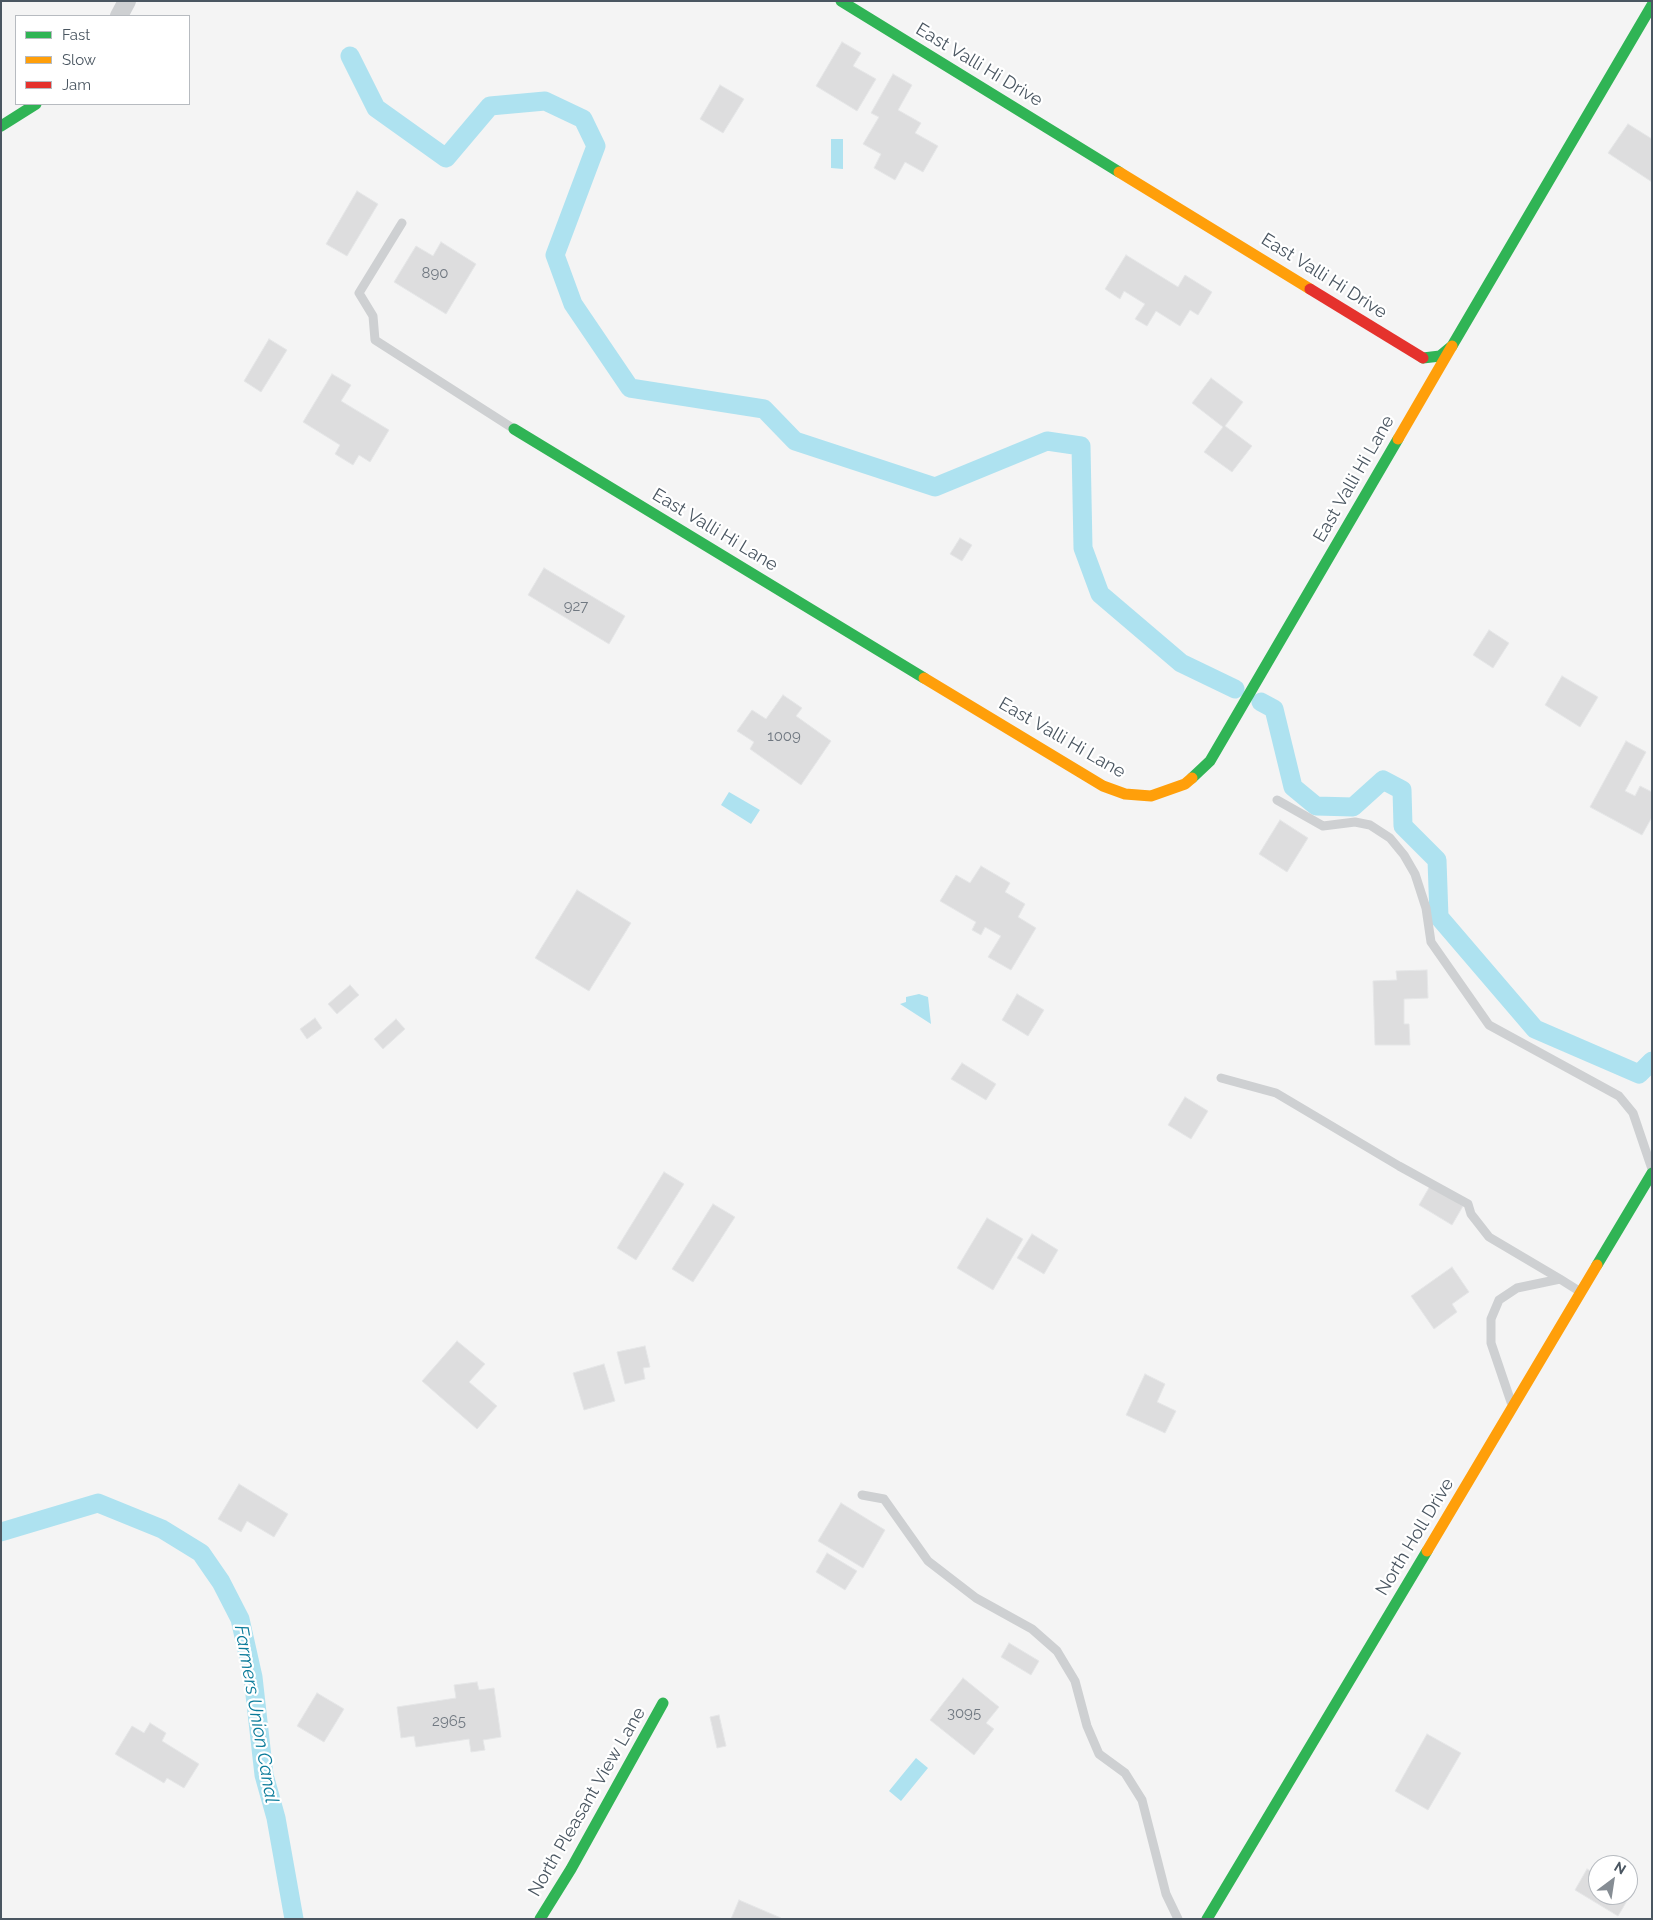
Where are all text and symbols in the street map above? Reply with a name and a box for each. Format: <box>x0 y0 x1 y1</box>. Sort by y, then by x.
legend <box>15 15 190 105</box>
street label: East Valli Hi Drive <box>912 19 1046 111</box>
text: Fast <box>62 26 90 44</box>
text: Slow <box>62 51 96 69</box>
text: Jam <box>62 76 91 94</box>
street label: East Valli Hi Drive <box>1257 229 1391 323</box>
house number: 890 <box>422 264 448 282</box>
street label: East Valli Hi Lane <box>1309 412 1399 546</box>
street label: East Valli Hi Lane <box>648 484 782 576</box>
house number: 927 <box>564 597 588 615</box>
street label: East Valli Hi Lane <box>995 693 1129 783</box>
house number: 1009 <box>767 727 801 745</box>
street label: North Holl Drive <box>1371 1474 1459 1600</box>
water label: Farmers Union Canal <box>229 1623 283 1805</box>
street label: North Pleasant View Lane <box>524 1704 650 1900</box>
house number: 3095 <box>947 1704 981 1722</box>
house number: 2965 <box>432 1712 466 1730</box>
north arrow <box>1588 1855 1638 1905</box>
text: N <box>1612 1858 1629 1878</box>

